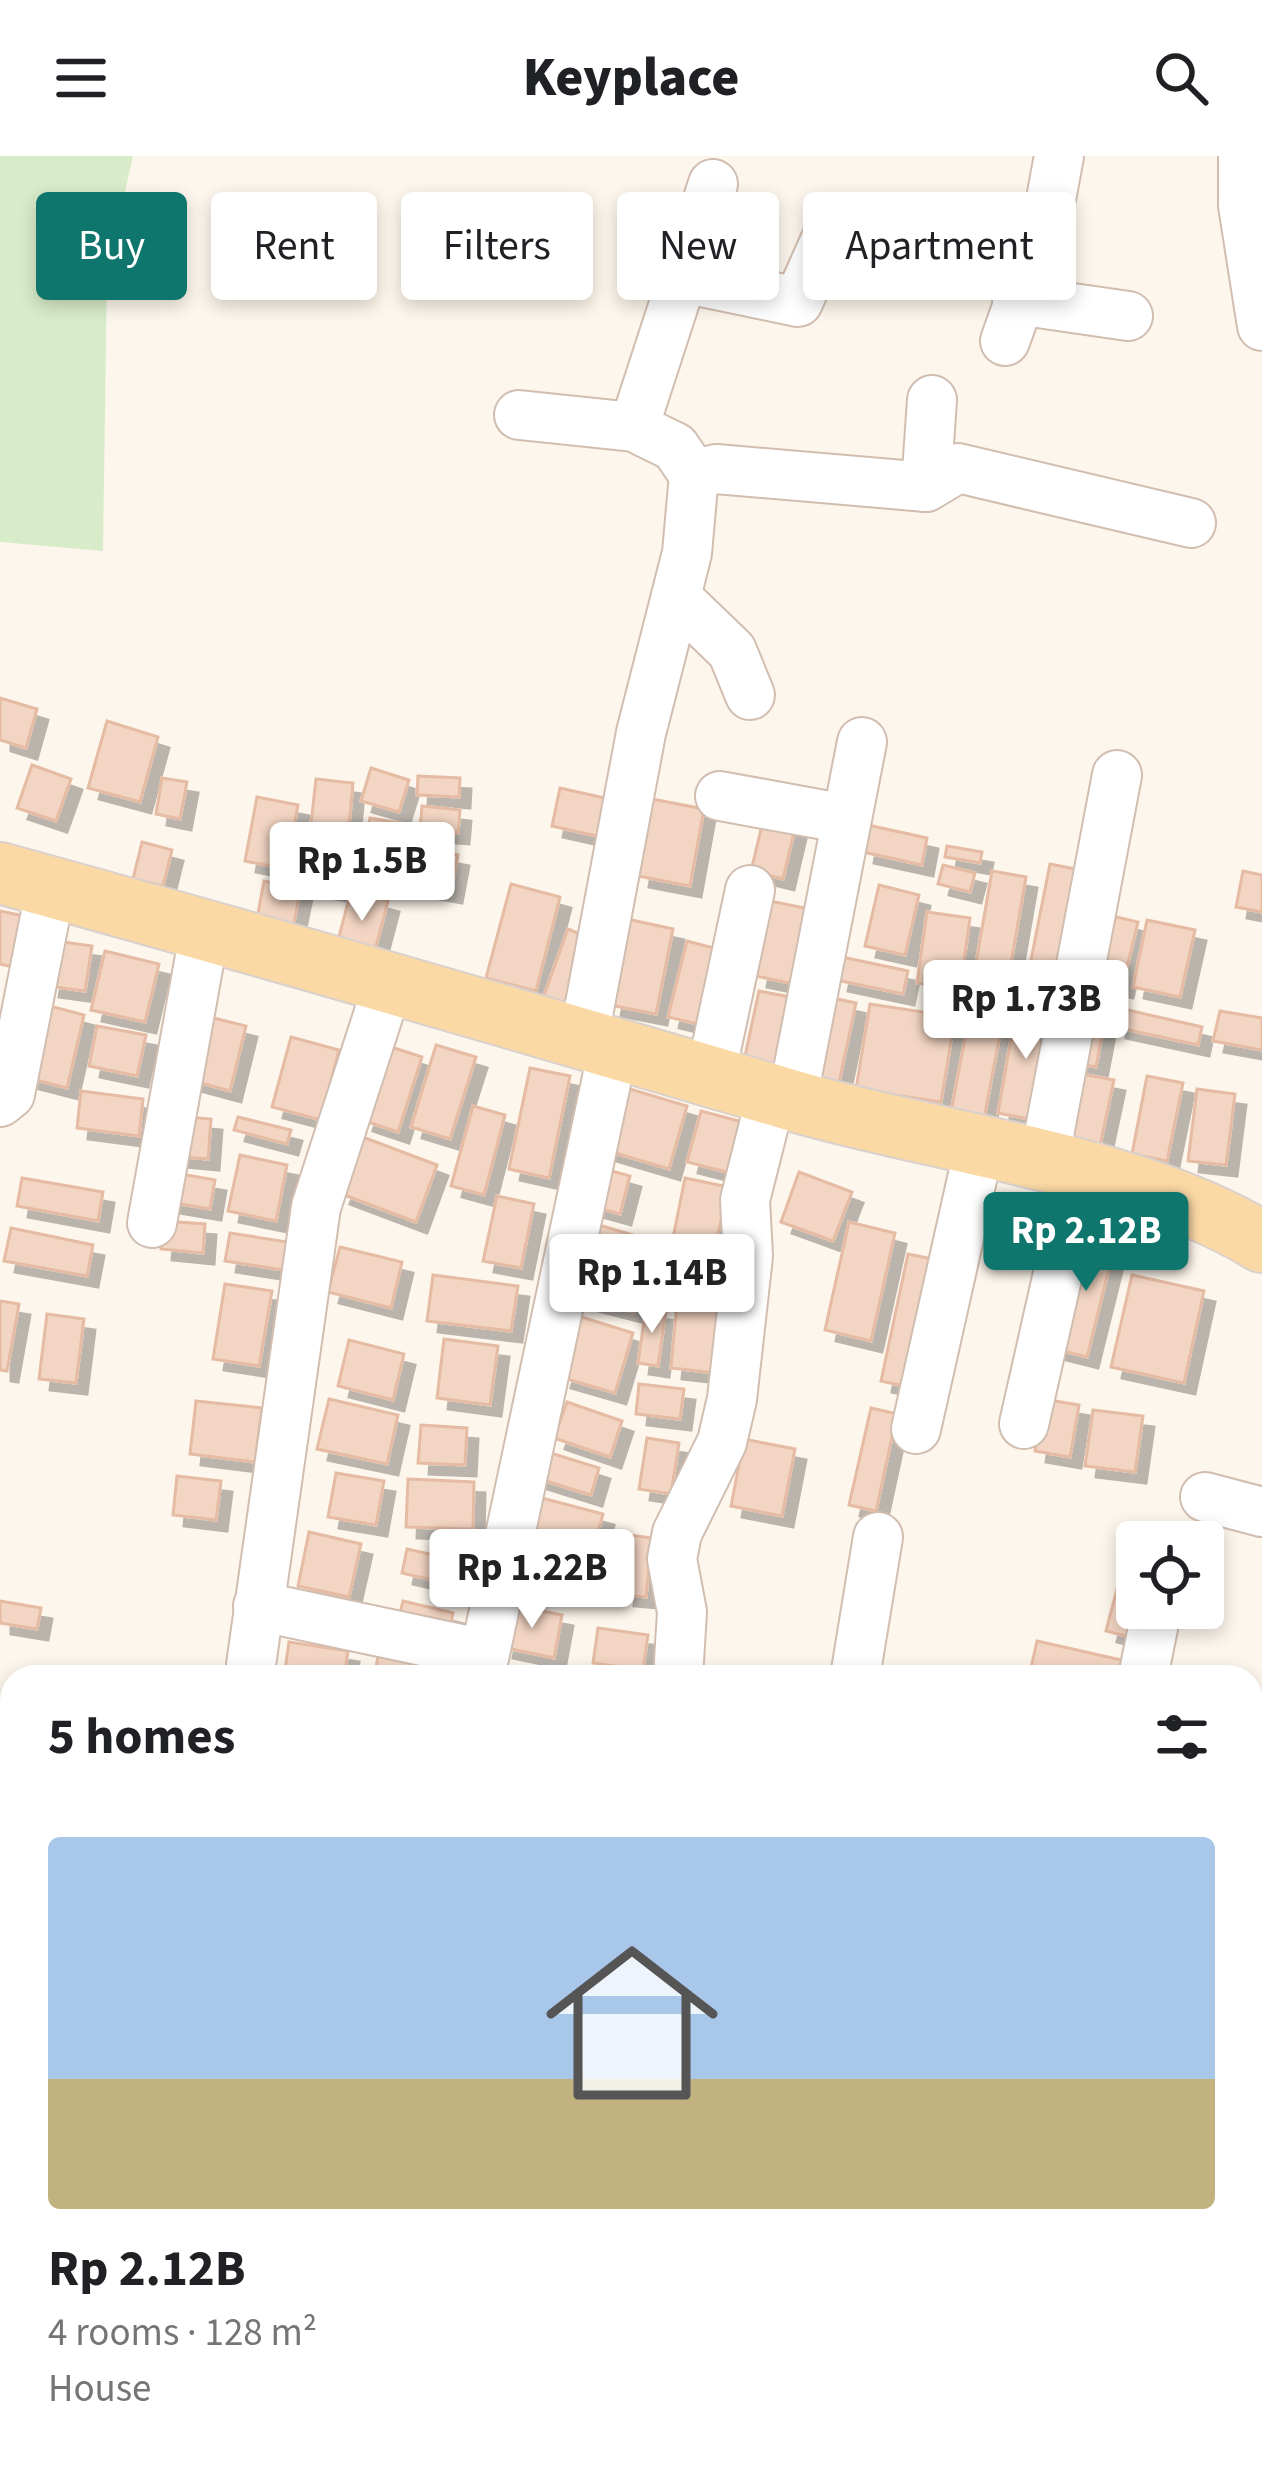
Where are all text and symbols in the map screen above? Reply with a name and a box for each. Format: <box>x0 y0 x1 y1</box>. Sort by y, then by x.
text: Keyplace <box>523 40 739 117</box>
icon: menu <box>48 45 114 111</box>
icon: search <box>1148 45 1214 111</box>
chip: Buy <box>36 192 187 300</box>
chip: Rent <box>211 192 377 300</box>
chip: Filters <box>401 192 593 300</box>
chip: New <box>617 192 779 300</box>
chip: Apartment <box>803 192 1076 300</box>
pin: Rp 1.5B <box>251 822 473 924</box>
text: Rp 1.5B <box>297 833 427 889</box>
pin: Rp 1.73B <box>902 960 1150 1062</box>
text: Rp 1.73B <box>950 971 1102 1027</box>
pin: Rp 2.12B <box>962 1192 1210 1294</box>
text: Rp 2.12B <box>1010 1203 1162 1259</box>
pin: Rp 1.14B <box>528 1234 776 1336</box>
text: Rp 1.14B <box>576 1245 728 1301</box>
map controls <box>1116 1521 1224 1629</box>
button: locate <box>1116 1521 1224 1629</box>
pin: Rp 1.22B <box>408 1529 656 1631</box>
text: Rp 1.22B <box>456 1540 608 1596</box>
text: 5 homes <box>48 1701 235 1773</box>
icon: filters <box>1149 1704 1215 1770</box>
icon: home <box>524 1915 740 2131</box>
text: Rp 2.12B <box>48 2233 246 2305</box>
text: 4 rooms · 128 m² <box>48 2305 317 2361</box>
text: House <box>48 2361 151 2417</box>

